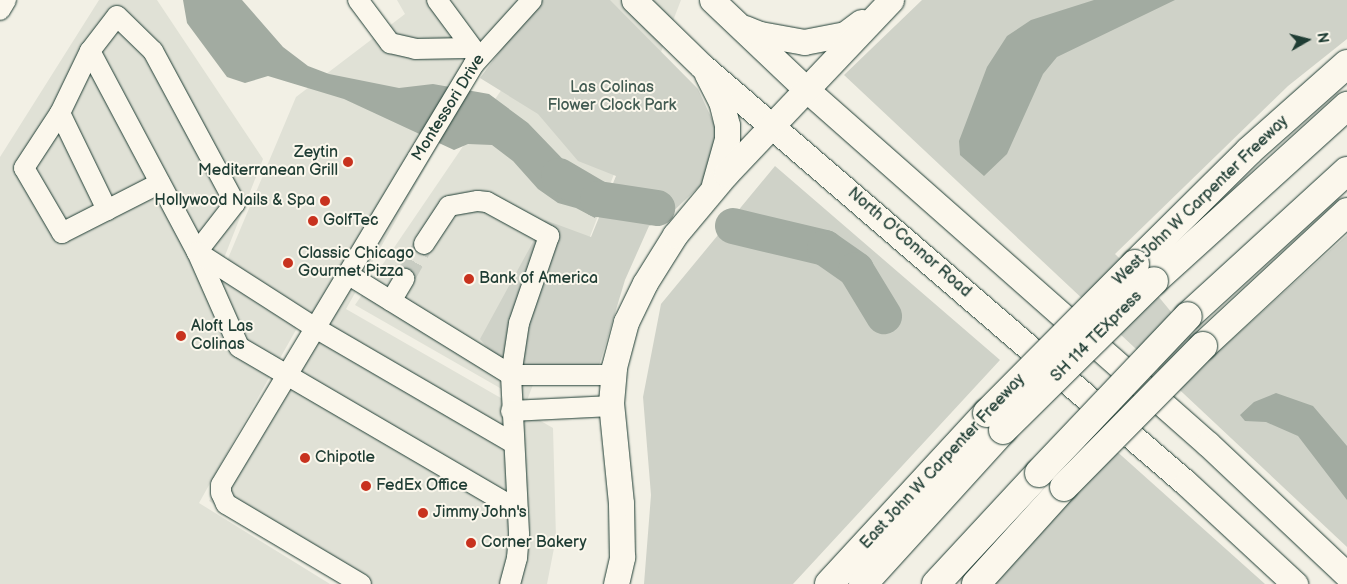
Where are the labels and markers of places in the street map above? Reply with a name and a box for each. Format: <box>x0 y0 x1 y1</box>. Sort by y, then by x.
place label: Zeytin Mediterranean Grill <box>198 143 338 181</box>
marker: Zeytin Mediterranean Grill <box>342 156 354 168</box>
place label: Hollywood Nails & Spa <box>154 191 315 211</box>
marker: Hollywood Nails & Spa <box>319 195 331 207</box>
place label: GolfTec <box>323 211 379 231</box>
marker: GolfTec <box>307 215 319 227</box>
place label: Classic Chicago Gourmet Pizza <box>298 244 414 282</box>
marker: Classic Chicago Gourmet Pizza <box>282 257 294 269</box>
place label: Bank of America <box>479 269 598 289</box>
marker: Bank of America <box>463 273 475 285</box>
place label: Aloft Las Colinas <box>191 317 253 355</box>
marker: Aloft Las Colinas <box>175 330 187 342</box>
place label: Chipotle <box>315 448 375 468</box>
marker: Chipotle <box>299 452 311 464</box>
place label: FedEx Office <box>376 476 468 496</box>
marker: FedEx Office <box>360 480 372 492</box>
place label: Jimmy John's <box>433 503 529 523</box>
marker: Jimmy John's <box>417 507 429 519</box>
place label: Corner Bakery <box>481 533 587 553</box>
marker: Corner Bakery <box>465 537 477 549</box>

